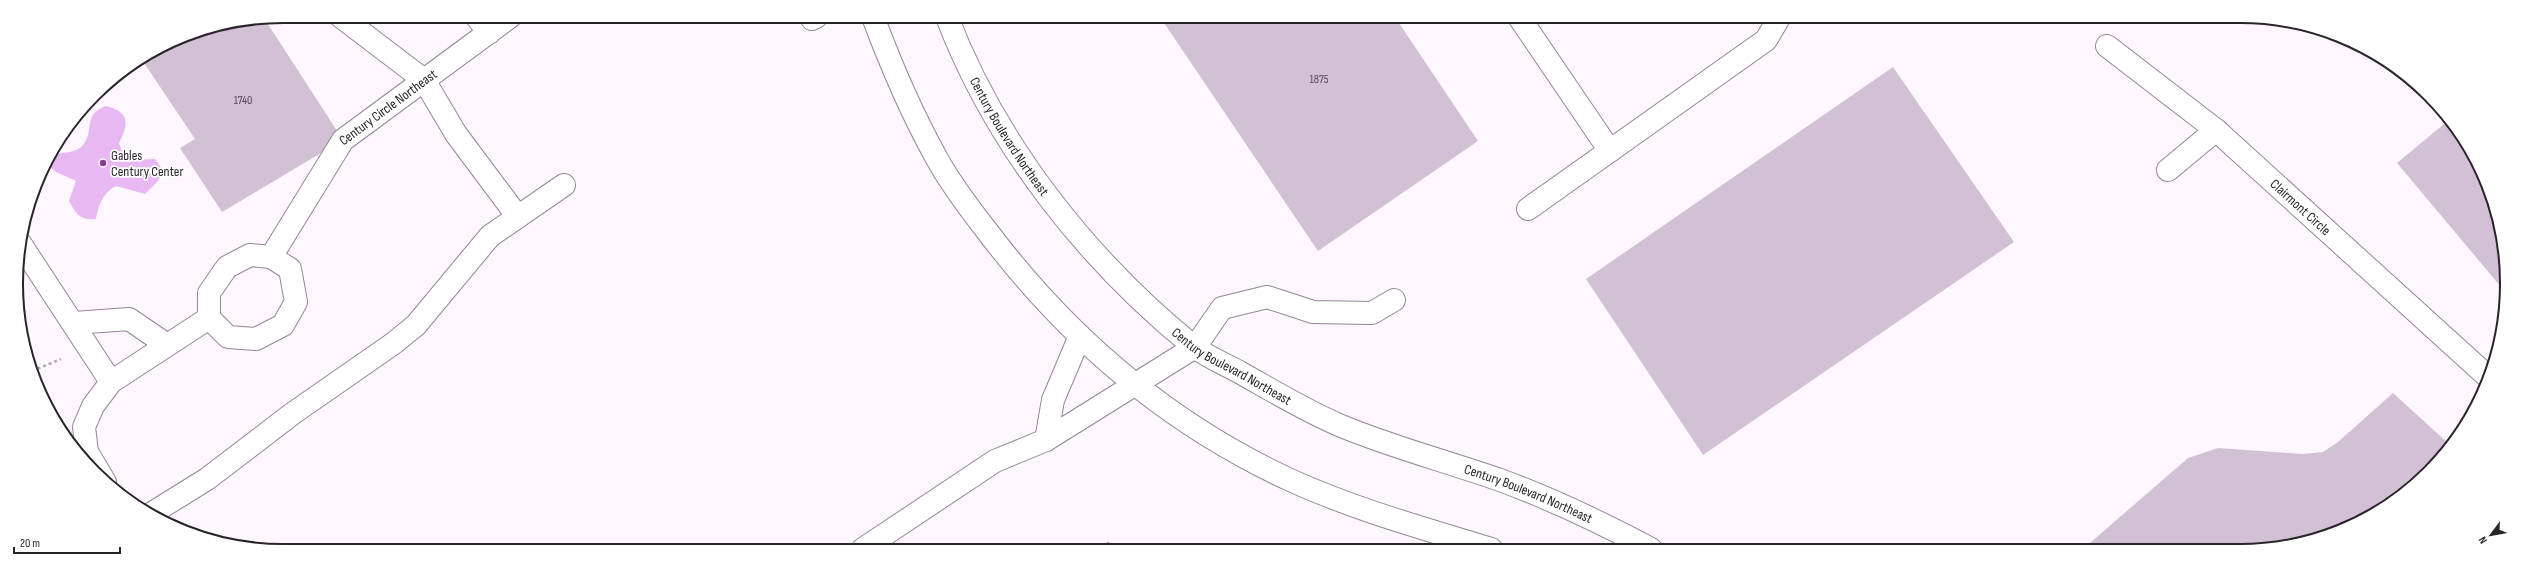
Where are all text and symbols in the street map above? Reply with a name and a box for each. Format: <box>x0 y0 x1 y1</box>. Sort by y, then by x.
street label: Century Circle Northeast <box>335 65 440 149</box>
house number: 1875 <box>1309 72 1329 87</box>
street label: Century Boulevard Northeast <box>966 74 1053 199</box>
house number: 1740 <box>234 93 252 108</box>
place label: Gables Century Center <box>111 147 183 180</box>
marker: Gables Century Center <box>98 158 108 168</box>
street label: Clairmont Circle <box>2267 175 2335 239</box>
street label: Century Boulevard Northeast <box>1169 324 1295 408</box>
street label: Century Boulevard Northeast <box>1462 460 1595 527</box>
north arrow <box>2471 515 2511 555</box>
scale bar <box>14 529 120 555</box>
text: N <box>2476 534 2490 546</box>
text: 20 m <box>20 536 40 551</box>

